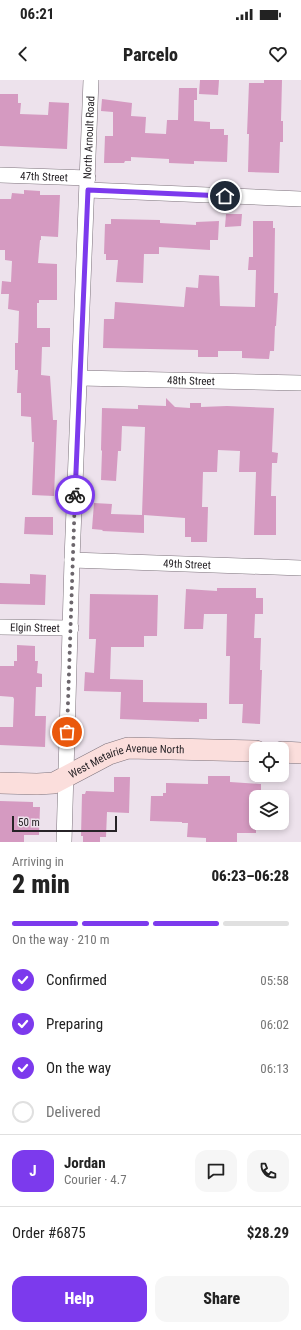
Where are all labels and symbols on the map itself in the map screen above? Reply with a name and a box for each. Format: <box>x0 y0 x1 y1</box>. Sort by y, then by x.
street label: North Arnoult Road <box>81 96 97 179</box>
street label: 47th Street <box>20 170 68 184</box>
pin <box>208 179 242 213</box>
street label: 48th Street <box>167 374 215 388</box>
courier <box>55 475 95 515</box>
street label: 49th Street <box>163 557 211 572</box>
street label: Elgin Street <box>10 621 60 635</box>
pin <box>50 715 84 749</box>
street label: West Metairie Avenue North <box>67 742 185 781</box>
scale bar <box>12 814 117 833</box>

